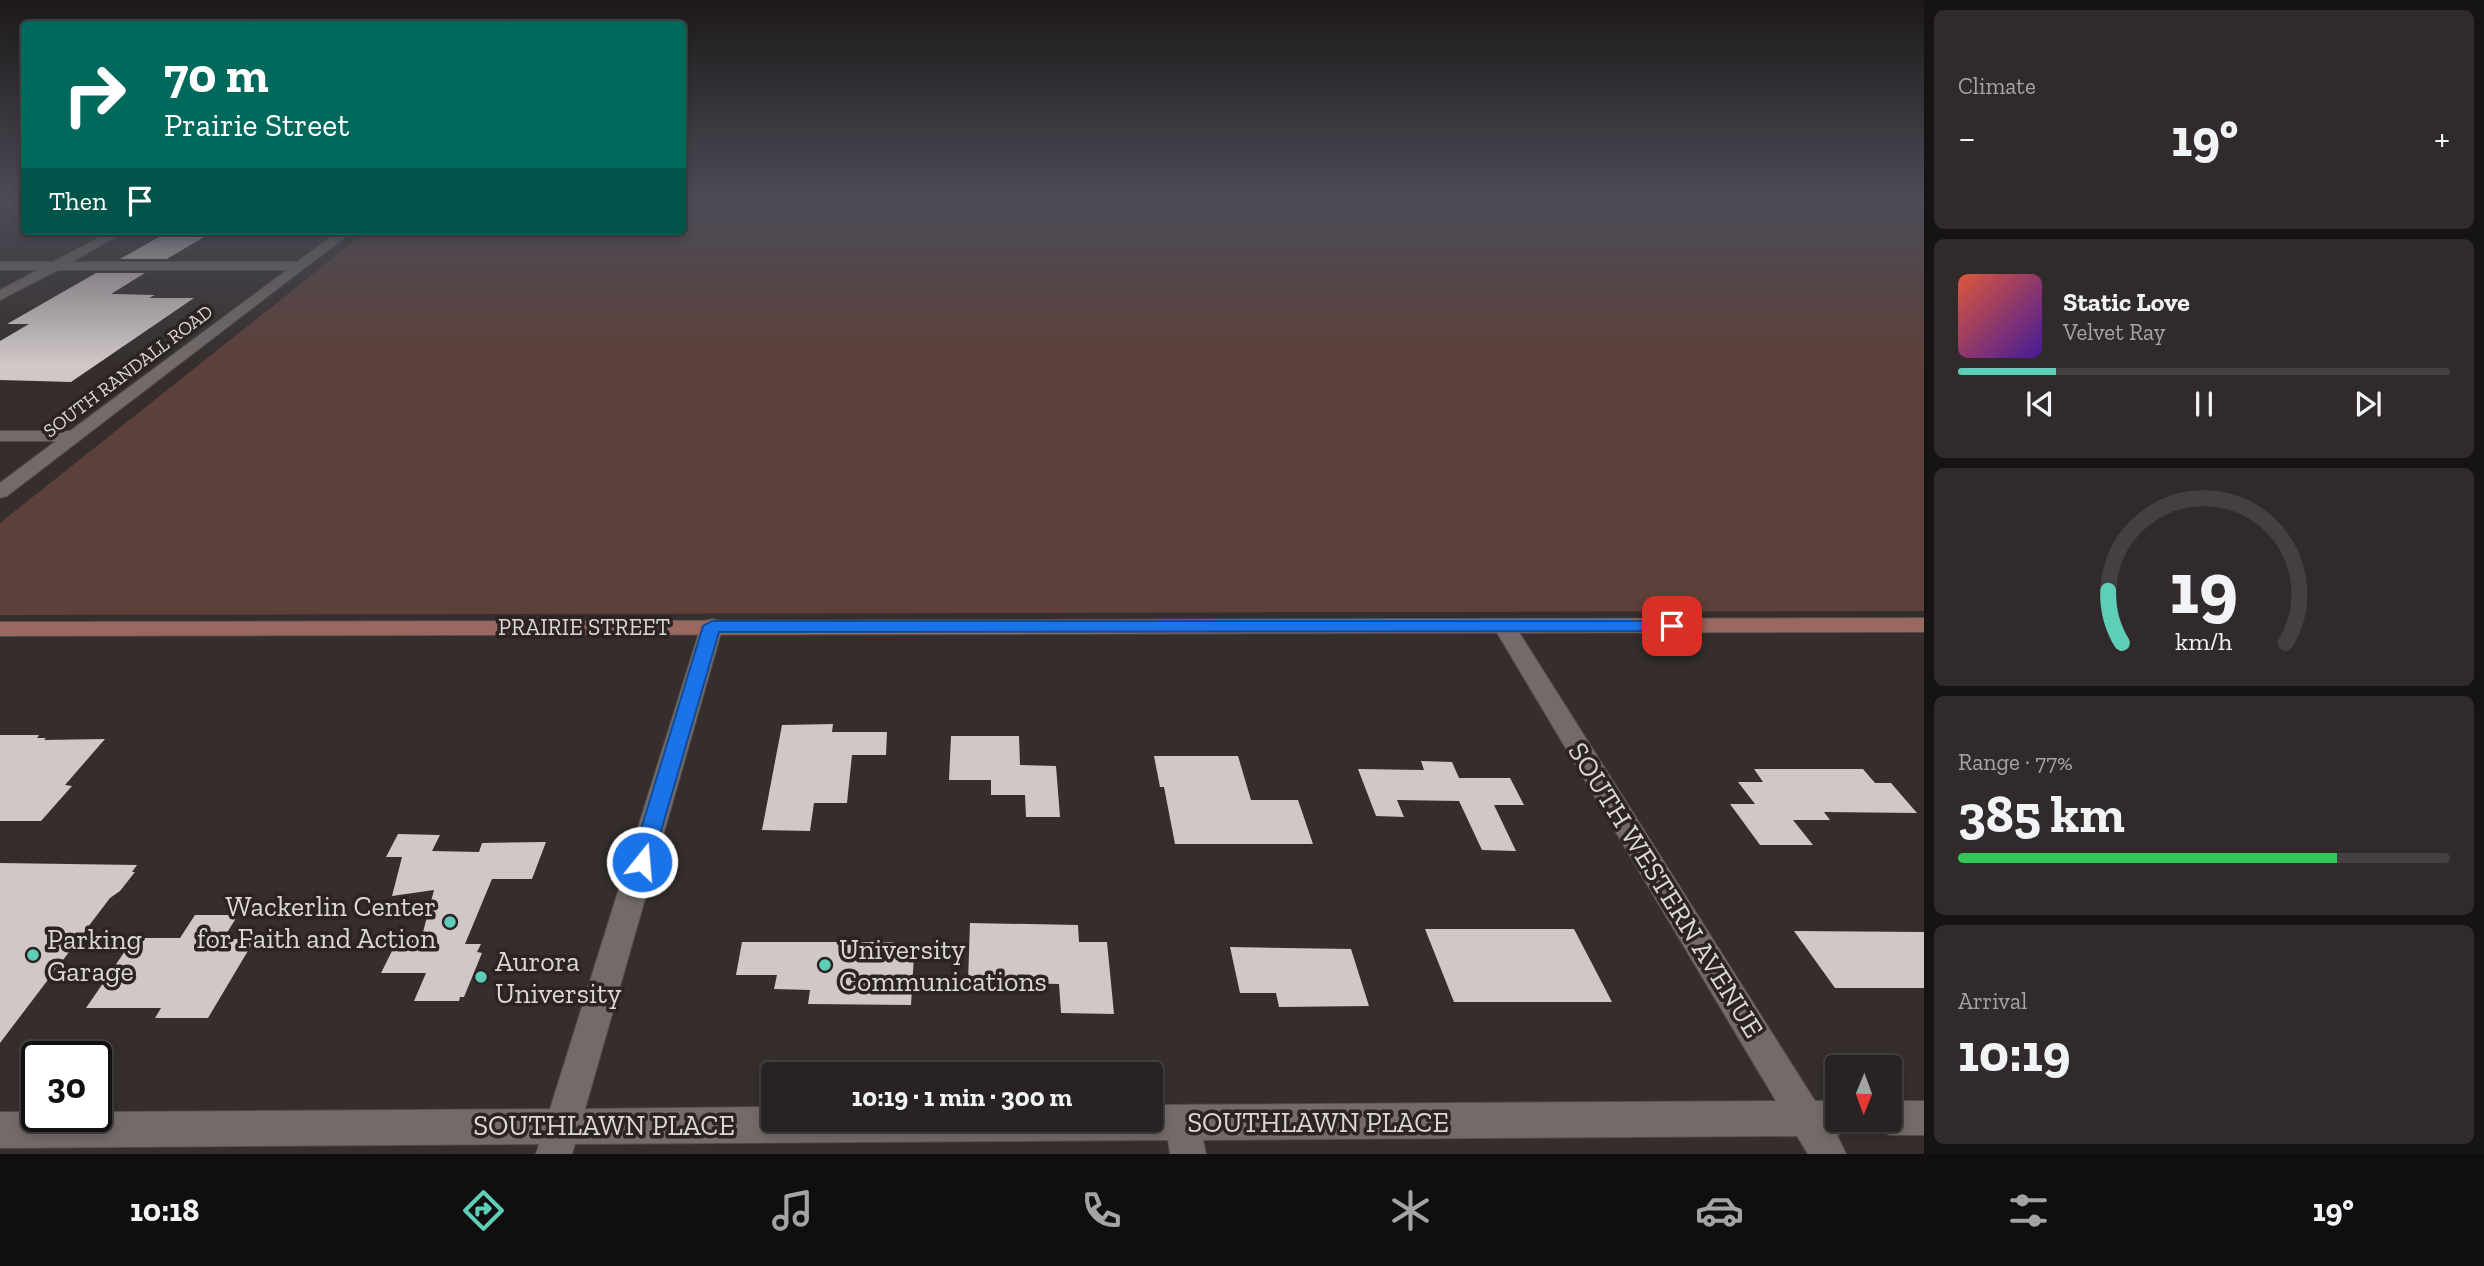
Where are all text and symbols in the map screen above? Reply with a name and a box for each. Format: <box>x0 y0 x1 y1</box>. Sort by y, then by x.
text: 70 m <box>164 46 269 105</box>
icon: right <box>49 49 140 140</box>
text: Climate <box>1958 72 2036 100</box>
text: Prairie Street <box>164 106 349 144</box>
text: 19° <box>2171 107 2238 169</box>
text: − <box>1958 115 1976 161</box>
text: + <box>2434 115 2450 161</box>
icon: arrive <box>121 182 159 220</box>
text: Then <box>49 185 107 217</box>
text: Static Love <box>2063 286 2190 318</box>
street label: SOUTH RANDALL ROAD <box>39 300 217 442</box>
text: Velvet Ray <box>2063 318 2165 346</box>
icon: previous <box>2021 385 2059 423</box>
icon: pause <box>2185 385 2223 423</box>
icon: next <box>2349 385 2387 423</box>
text: 19 <box>2170 544 2238 632</box>
pin <box>1642 596 1702 656</box>
icon: arrive <box>1653 607 1691 645</box>
street label: PRAIRIE STREET <box>498 613 670 641</box>
text: km/h <box>2175 626 2233 656</box>
street label: SOUTH WESTERN AVENUE <box>1561 736 1771 1044</box>
text: Range · 77% <box>1958 748 2073 776</box>
text: 385 km <box>1958 783 2125 845</box>
position arrow <box>605 825 679 899</box>
place label: Wackerlin Center for Faith and Action <box>197 890 436 955</box>
marker: Wackerlin Center for Faith and Action <box>442 914 458 930</box>
place label: Parking Garage <box>47 923 142 988</box>
place label: University Communications <box>839 933 1047 998</box>
place label: Aurora University <box>495 945 622 1010</box>
marker: Parking Garage <box>25 947 41 963</box>
marker: University Communications <box>817 957 833 973</box>
marker: Aurora University <box>473 969 489 985</box>
text: Arrival <box>1958 987 2027 1015</box>
text: 10:19 <box>1958 1022 2071 1084</box>
speed limit sign: 30 <box>21 1041 112 1132</box>
north arrow <box>1825 1055 1902 1132</box>
map controls <box>1825 1055 1902 1132</box>
text: 10:19 · 1 min · 300 m <box>852 1081 1072 1113</box>
street label: SOUTHLAWN PLACE <box>1187 1106 1449 1139</box>
street label: SOUTHLAWN PLACE <box>473 1109 735 1142</box>
icon: directions <box>459 1186 508 1235</box>
icon: music <box>768 1186 817 1235</box>
icon: phone <box>1077 1186 1126 1235</box>
icon: climate <box>1386 1186 1435 1235</box>
icon: car <box>1695 1186 1744 1235</box>
icon: filters <box>2004 1186 2053 1235</box>
text: 10:18 <box>130 1191 199 1229</box>
text: 19° <box>2313 1191 2354 1229</box>

